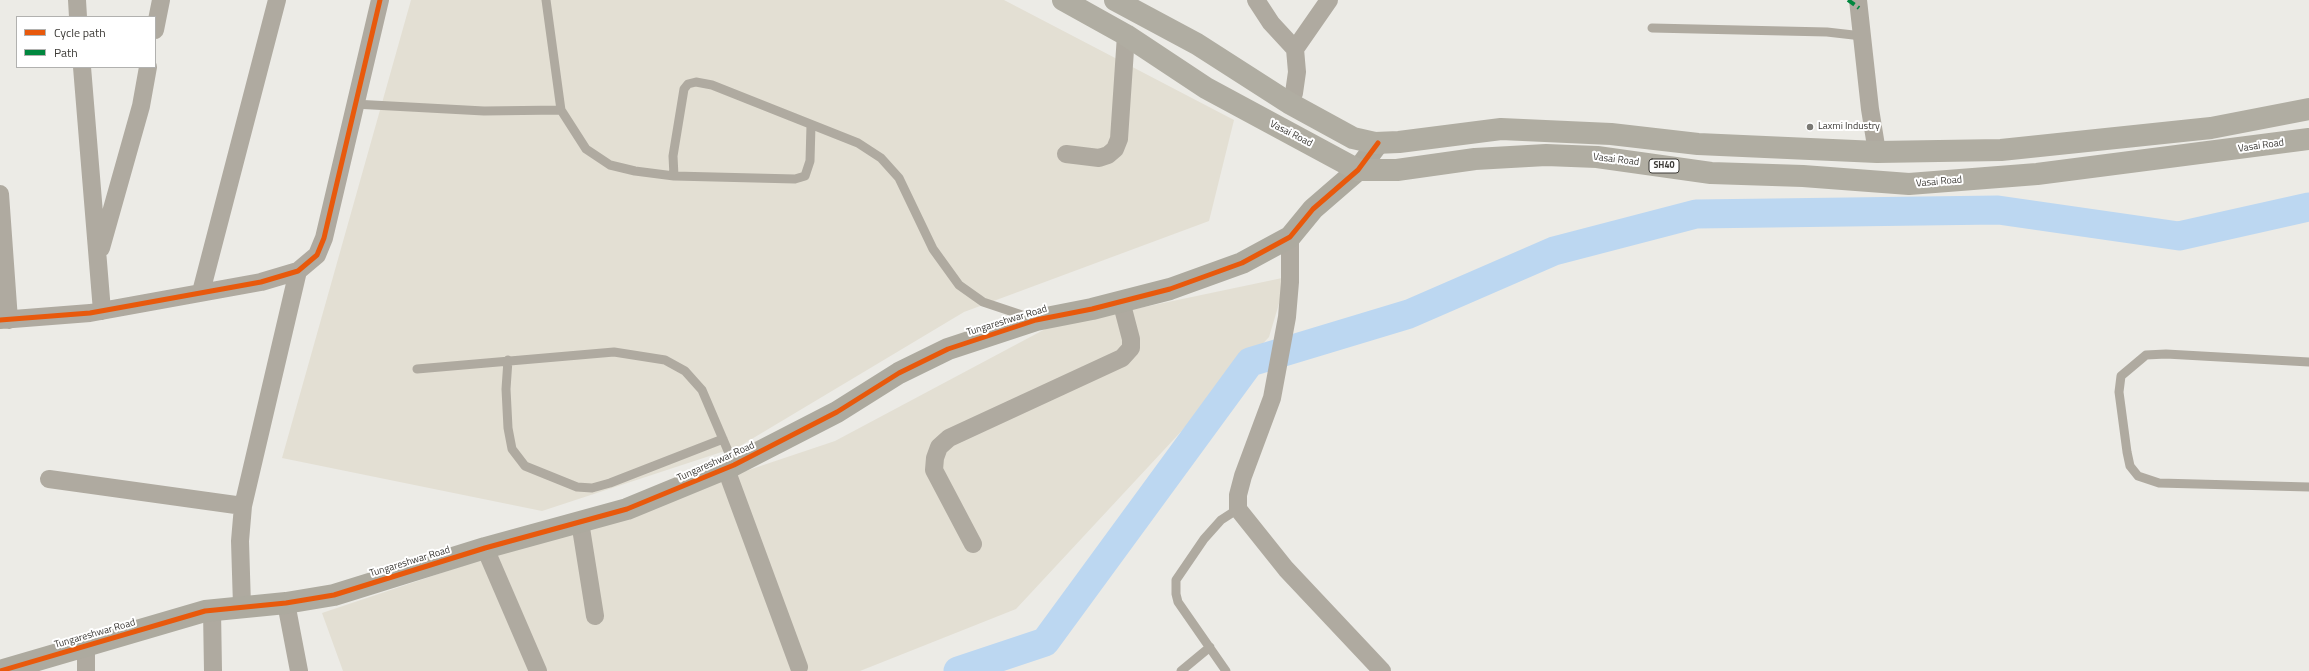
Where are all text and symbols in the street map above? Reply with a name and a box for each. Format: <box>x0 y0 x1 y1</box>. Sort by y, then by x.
legend <box>16 16 156 68</box>
text: Cycle path <box>54 23 106 42</box>
text: Path <box>54 43 78 62</box>
street label: Vasai Road <box>1268 118 1314 150</box>
place label: Laxmi Industry <box>1818 121 1880 133</box>
marker: Laxmi Industry <box>1805 122 1815 132</box>
street label: Vasai Road <box>2237 137 2285 155</box>
street label: Vasai Road <box>1592 151 1640 169</box>
road number: SH40 <box>1649 159 1679 173</box>
street label: Vasai Road <box>1915 174 1963 190</box>
street label: Tungareshwar Road <box>965 303 1049 339</box>
street label: Tungareshwar Road <box>675 440 757 484</box>
street label: Tungareshwar Road <box>368 544 452 580</box>
street label: Tungareshwar Road <box>53 617 137 651</box>

